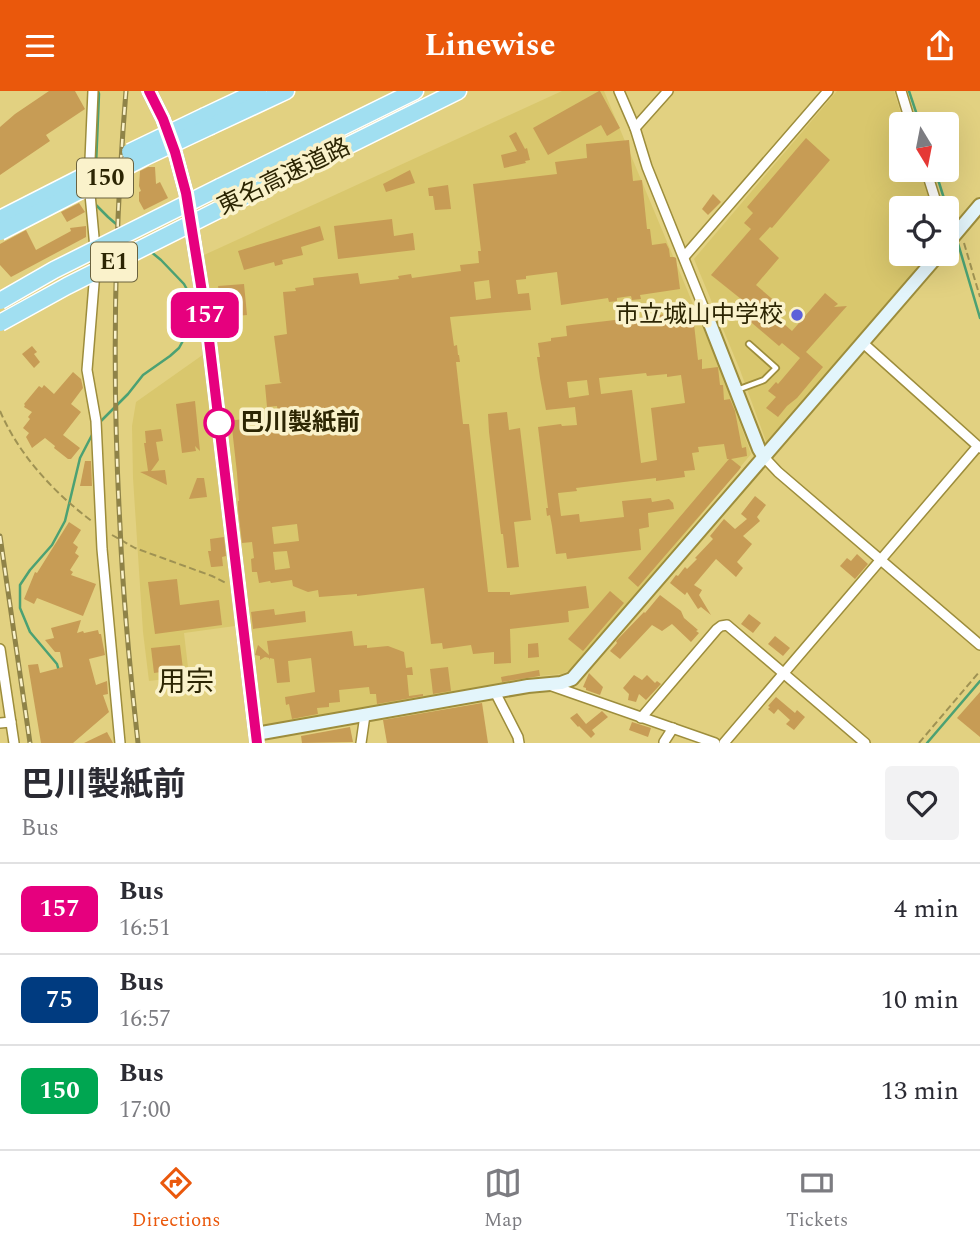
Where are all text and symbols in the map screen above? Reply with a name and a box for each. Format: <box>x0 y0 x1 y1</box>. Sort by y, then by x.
text: Linewise <box>424 21 556 70</box>
icon: menu <box>21 27 59 65</box>
icon: share <box>921 27 959 65</box>
north arrow <box>889 112 959 182</box>
map controls <box>889 112 959 266</box>
street label: 東名高速道路 <box>211 129 357 225</box>
road number: 150 <box>77 159 133 197</box>
button: locate <box>889 196 959 266</box>
road number: E1 <box>91 243 137 281</box>
line badge: 157 <box>165 292 245 338</box>
text: 157 <box>185 297 225 333</box>
place label: 市立城山中学校 <box>615 297 783 333</box>
marker: 市立城山中学校 <box>789 307 805 323</box>
place label: 巴川製紙前 <box>240 405 360 441</box>
marker: 巴川製紙前 <box>204 408 234 438</box>
district label: 用宗 <box>158 661 214 704</box>
text: 巴川製紙前 <box>21 760 186 810</box>
button: heart <box>885 766 959 840</box>
text: Bus <box>21 811 59 846</box>
text: Bus <box>119 871 164 911</box>
text: 4 min <box>894 889 959 929</box>
text: 157 <box>39 891 80 927</box>
text: 16:51 <box>119 911 171 946</box>
text: Bus <box>119 962 164 1002</box>
text: 10 min <box>881 980 959 1020</box>
text: 75 <box>46 982 73 1018</box>
text: 16:57 <box>119 1002 171 1037</box>
text: Bus <box>119 1053 164 1093</box>
text: 13 min <box>881 1071 959 1111</box>
text: 150 <box>39 1073 80 1109</box>
text: 17:00 <box>119 1093 171 1128</box>
tab: Directions <box>132 1164 221 1235</box>
tab: Map <box>484 1164 522 1235</box>
tab: Tickets <box>786 1164 848 1235</box>

